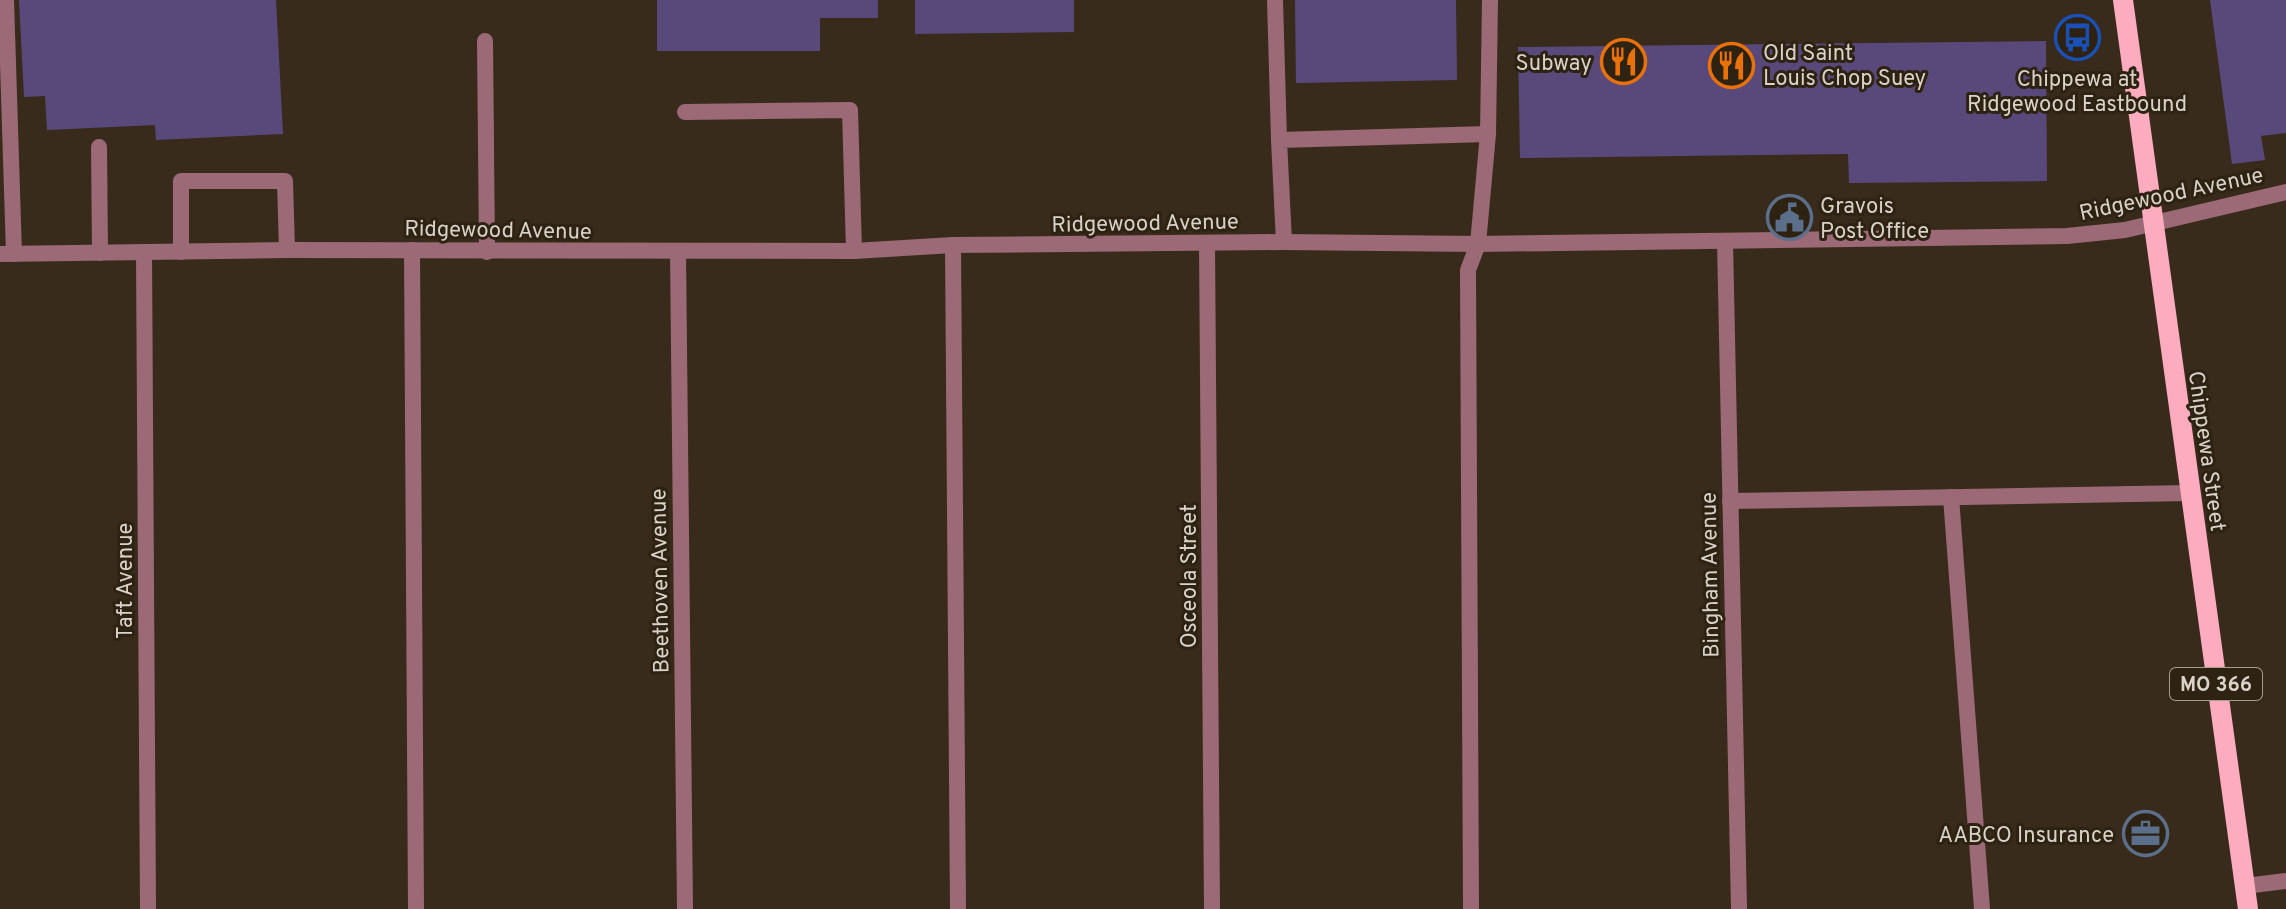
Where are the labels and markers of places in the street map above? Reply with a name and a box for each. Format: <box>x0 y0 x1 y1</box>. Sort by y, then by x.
bus stop icon: Chippewa at Ridgewood Eastbound <box>2053 13 2101 61</box>
restaurant icon: Subway <box>1599 38 1647 86</box>
restaurant icon: Old Saint Louis Chop Suey <box>1708 41 1756 89</box>
place label: Old Saint Louis Chop Suey <box>1763 41 1926 93</box>
place label: Subway <box>1516 51 1592 78</box>
place label: Chippewa at Ridgewood Eastbound <box>1967 67 2187 119</box>
public building icon: Gravois Post Office <box>1765 194 1813 242</box>
place label: Gravois Post Office <box>1820 194 1929 246</box>
office icon: AABCO Insurance <box>2121 810 2169 858</box>
place label: AABCO Insurance <box>1938 823 2114 850</box>

